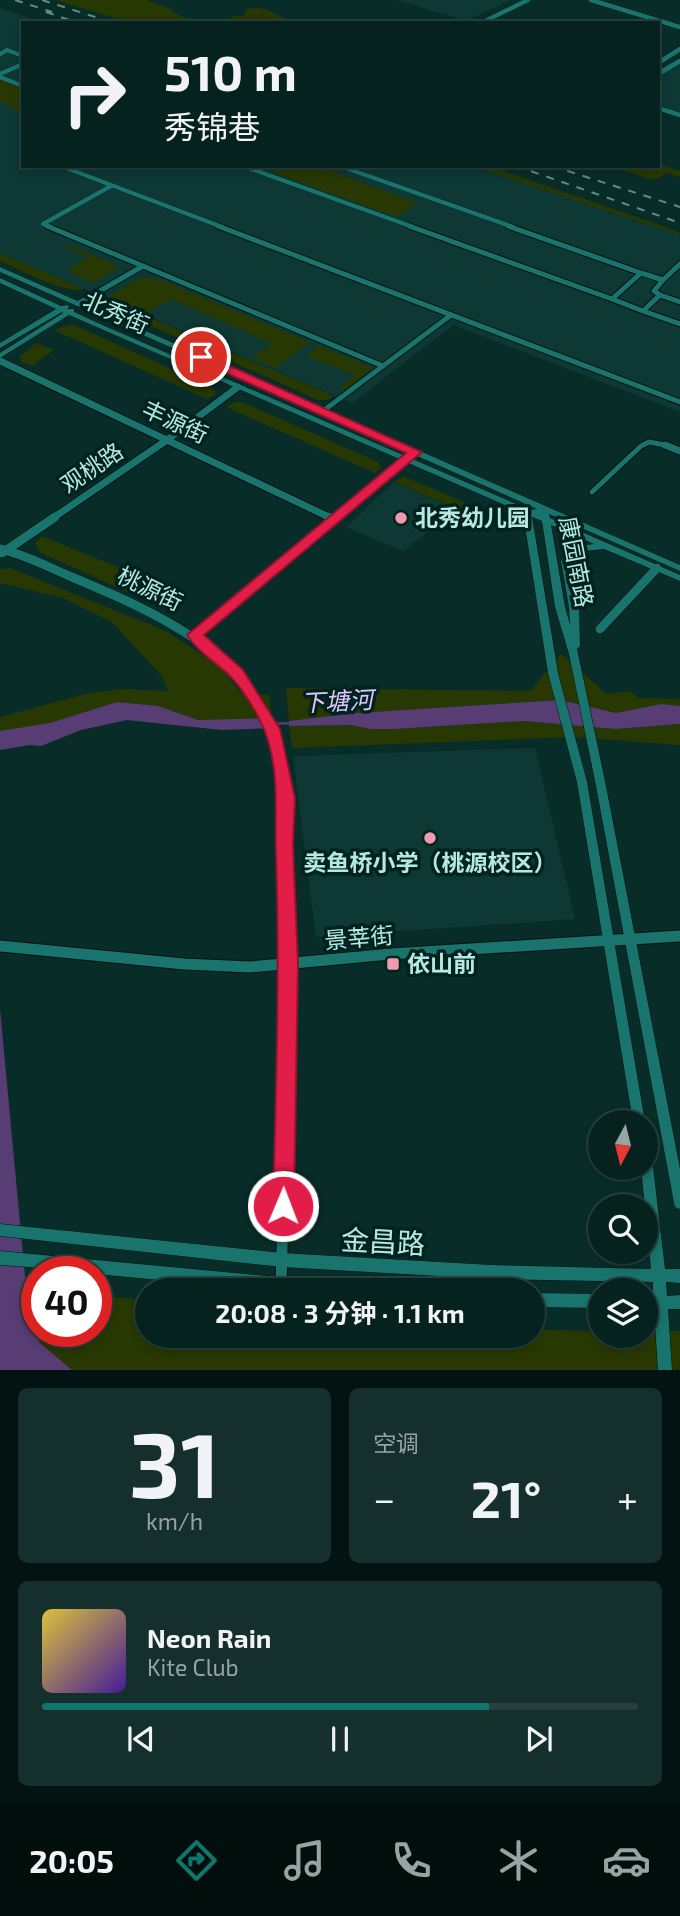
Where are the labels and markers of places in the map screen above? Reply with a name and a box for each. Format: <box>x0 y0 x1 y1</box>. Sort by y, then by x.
pin <box>171 327 231 387</box>
place label: 北秀幼儿园 <box>415 503 530 531</box>
marker: 北秀幼儿园 <box>393 510 409 526</box>
marker: 卖鱼桥小学（桃源校区） <box>422 830 438 846</box>
place label: 卖鱼桥小学（桃源校区） <box>304 848 557 876</box>
place label: 依山前 <box>407 949 476 977</box>
marker: 依山前 <box>385 956 401 972</box>

